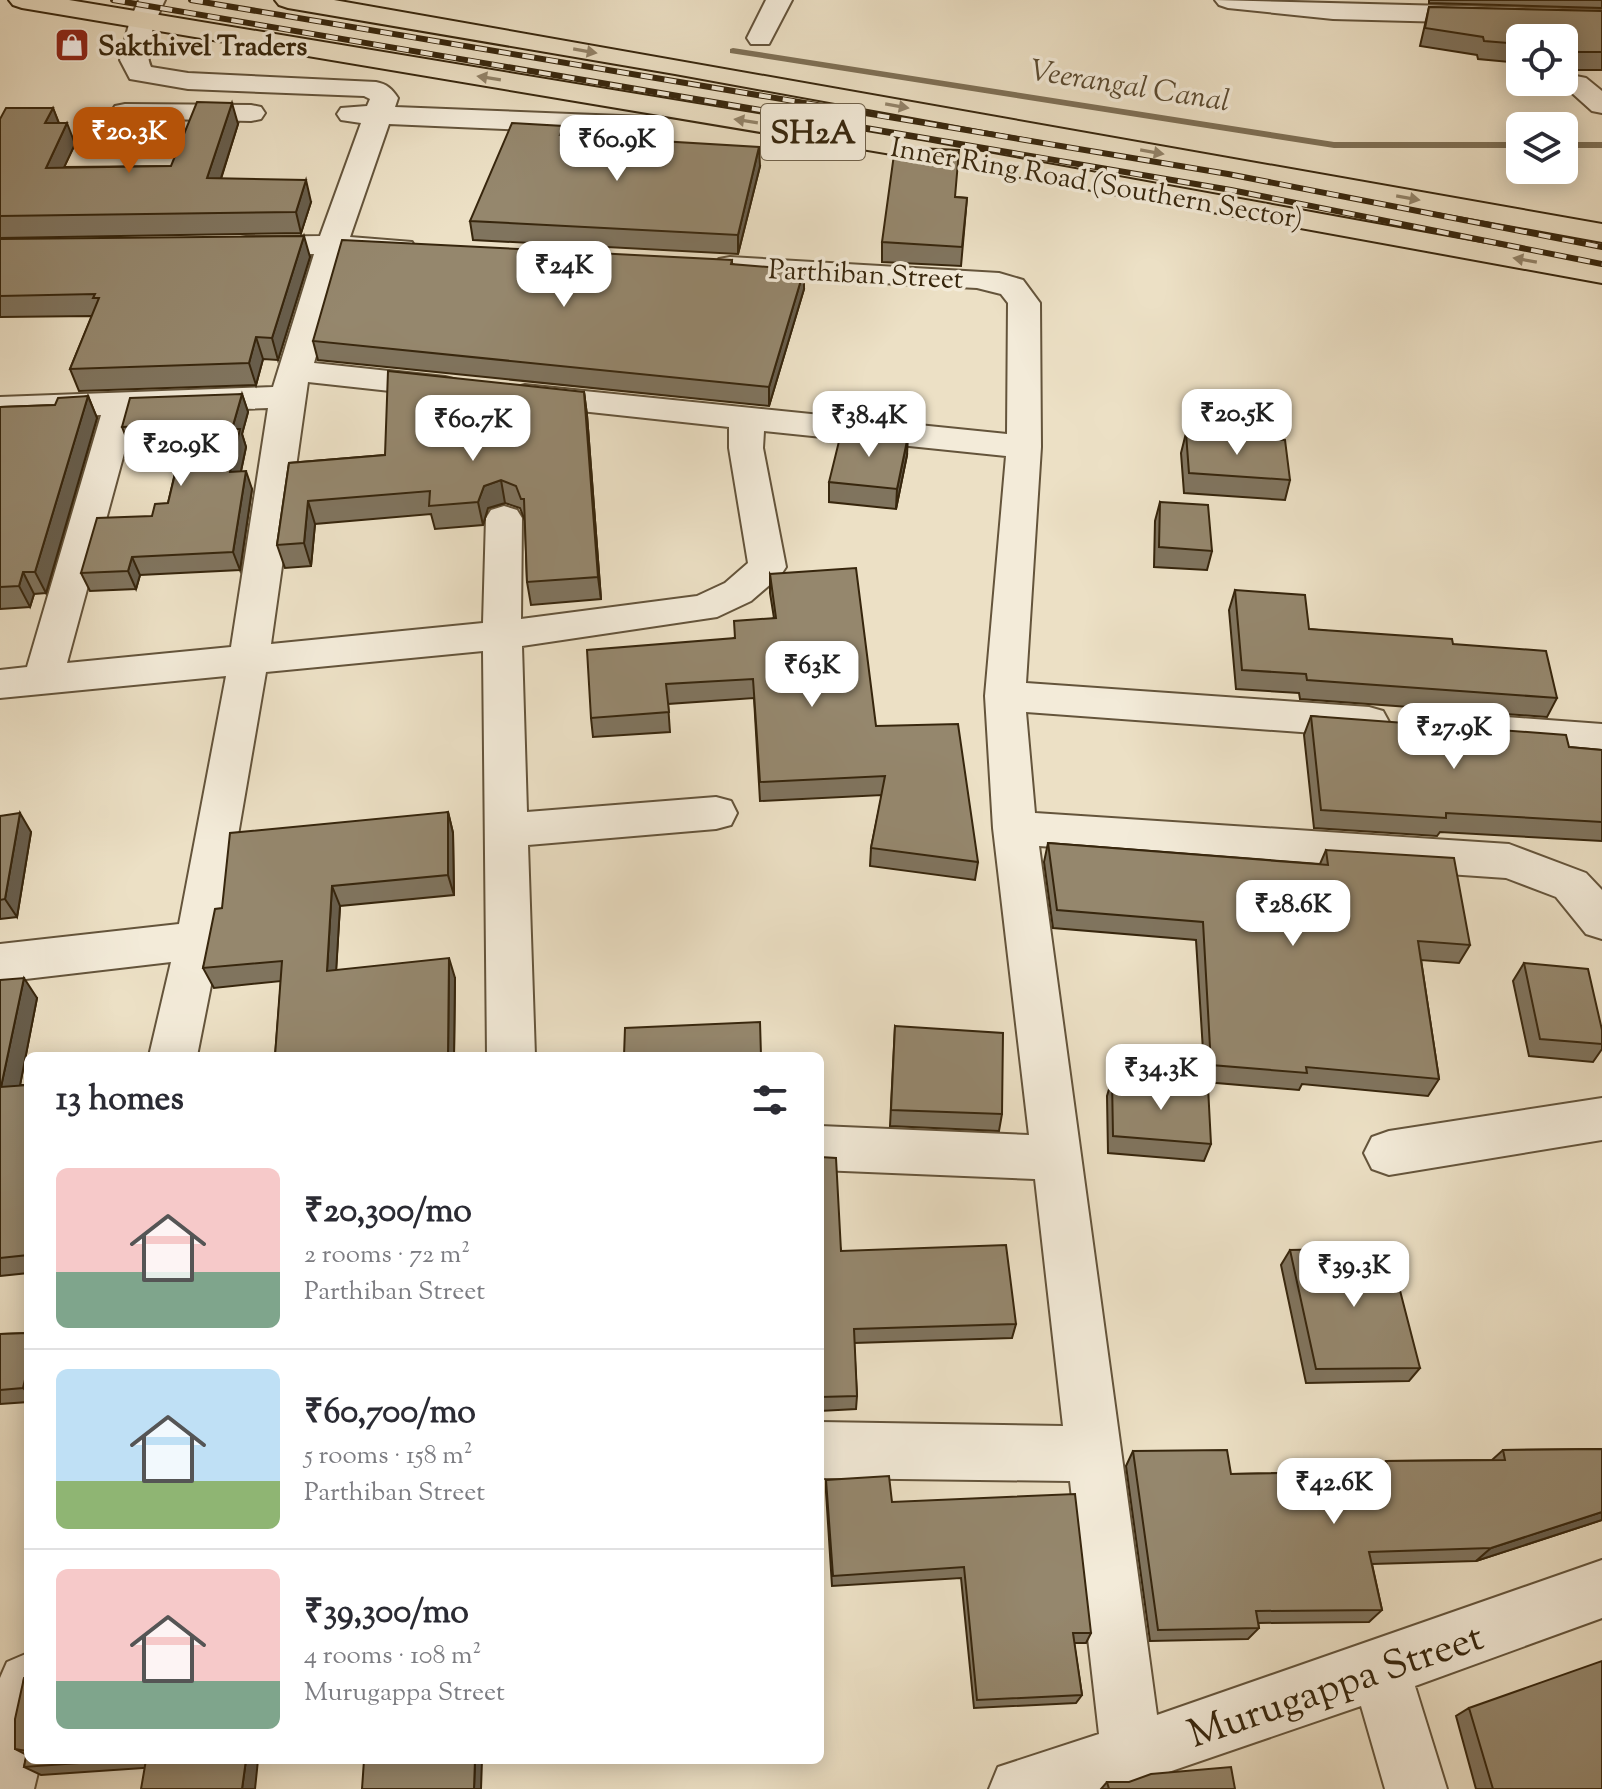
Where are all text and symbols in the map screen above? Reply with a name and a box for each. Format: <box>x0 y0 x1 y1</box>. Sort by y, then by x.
map controls <box>1506 24 1578 184</box>
button: locate <box>1506 24 1578 96</box>
shop icon: Sakthivel Traders <box>53 26 91 64</box>
place label: Sakthivel Traders <box>98 28 307 68</box>
one-way arrow <box>573 45 598 57</box>
water label: Veerangal Canal <box>1027 50 1232 124</box>
one-way arrow <box>476 71 501 84</box>
one-way arrow <box>884 100 909 112</box>
road number: SH2A <box>761 104 865 160</box>
pin: ₹20.3K <box>64 107 194 175</box>
button: layers <box>1506 112 1578 184</box>
text: ₹20.3K <box>91 114 167 151</box>
one-way arrow <box>733 114 758 126</box>
pin: ₹60.9K <box>552 115 682 183</box>
text: ₹60.9K <box>578 122 656 159</box>
street label: Inner Ring Road (Southern Sector) <box>887 129 1306 241</box>
one-way arrow <box>1140 146 1165 158</box>
one-way arrow <box>1396 192 1421 204</box>
pin: ₹24K <box>517 241 611 309</box>
text: ₹24K <box>535 248 593 285</box>
street label: Parthiban Street <box>767 251 965 301</box>
one-way arrow <box>1512 254 1537 266</box>
pin: ₹20.5K <box>1172 389 1302 457</box>
pin: ₹38.4K <box>804 391 934 459</box>
pin: ₹60.7K <box>408 395 538 463</box>
text: ₹20.5K <box>1200 396 1274 433</box>
text: ₹38.4K <box>831 398 907 435</box>
text: ₹60.7K <box>433 402 513 439</box>
pin: ₹20.9K <box>116 420 246 488</box>
text: ₹20.9K <box>142 427 220 464</box>
pin: ₹63K <box>765 641 859 709</box>
text: ₹63K <box>783 648 841 685</box>
pin: ₹27.9K <box>1389 703 1519 771</box>
text: ₹27.9K <box>1416 710 1492 747</box>
pin: ₹28.6K <box>1228 880 1358 948</box>
text: ₹28.6K <box>1254 887 1332 924</box>
pin: ₹34.3K <box>1096 1044 1226 1112</box>
text: ₹34.3K <box>1124 1051 1198 1088</box>
text: 13 homes <box>56 1076 184 1125</box>
icon: filters <box>748 1078 792 1122</box>
text: ₹20,300/mo <box>304 1188 472 1237</box>
icon: home <box>120 1200 216 1296</box>
text: 2 rooms · 72 m² <box>304 1237 470 1274</box>
pin: ₹39.3K <box>1289 1241 1419 1309</box>
text: ₹39.3K <box>1317 1248 1391 1285</box>
text: Parthiban Street <box>304 1274 485 1311</box>
text: ₹60,700/mo <box>304 1389 476 1438</box>
icon: home <box>120 1401 216 1497</box>
text: 5 rooms · 158 m² <box>304 1438 473 1475</box>
pin: ₹42.6K <box>1269 1458 1399 1526</box>
text: ₹42.6K <box>1295 1465 1373 1502</box>
text: Parthiban Street <box>304 1475 485 1512</box>
text: ₹39,300/mo <box>304 1589 469 1638</box>
icon: home <box>120 1601 216 1697</box>
street label: Murugappa Street <box>1181 1611 1492 1766</box>
text: 4 rooms · 108 m² <box>304 1638 481 1675</box>
text: Murugappa Street <box>304 1675 505 1712</box>

